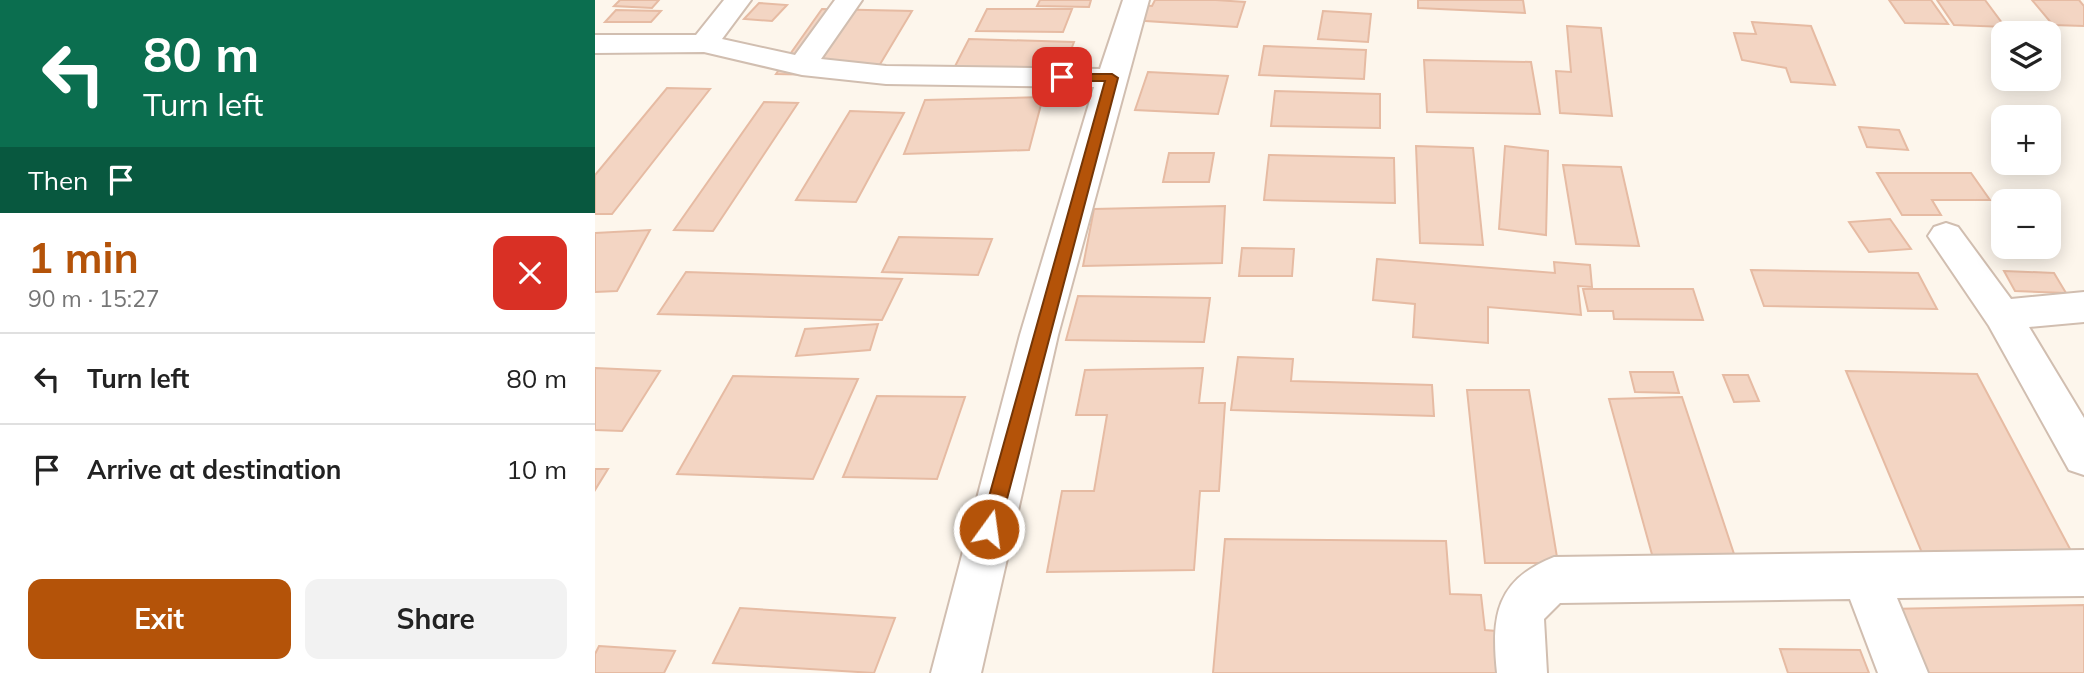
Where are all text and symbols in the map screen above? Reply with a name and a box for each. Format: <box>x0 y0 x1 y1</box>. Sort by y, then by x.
map controls <box>1991 21 2061 259</box>
button: layers <box>1991 21 2061 91</box>
text: 80 m <box>143 23 259 84</box>
icon: left <box>28 28 119 119</box>
pin <box>1032 47 1092 107</box>
icon: arrive <box>1043 58 1081 96</box>
text: Turn left <box>143 84 263 124</box>
button: + <box>1991 105 2061 175</box>
icon: arrive <box>102 161 140 199</box>
text: Then <box>28 164 88 197</box>
button: − <box>1991 189 2061 259</box>
text: 1 min <box>28 231 139 284</box>
button: close <box>493 236 567 310</box>
text: 90 m · 15:27 <box>28 284 160 313</box>
icon: left <box>28 360 66 398</box>
text: Turn left <box>87 362 189 395</box>
text: 80 m <box>506 362 567 395</box>
icon: arrive <box>28 451 66 489</box>
text: Arrive at destination <box>87 453 342 486</box>
text: 10 m <box>506 453 567 486</box>
position arrow <box>952 492 1026 566</box>
button: Exit <box>28 579 291 659</box>
button: Share <box>305 579 567 659</box>

